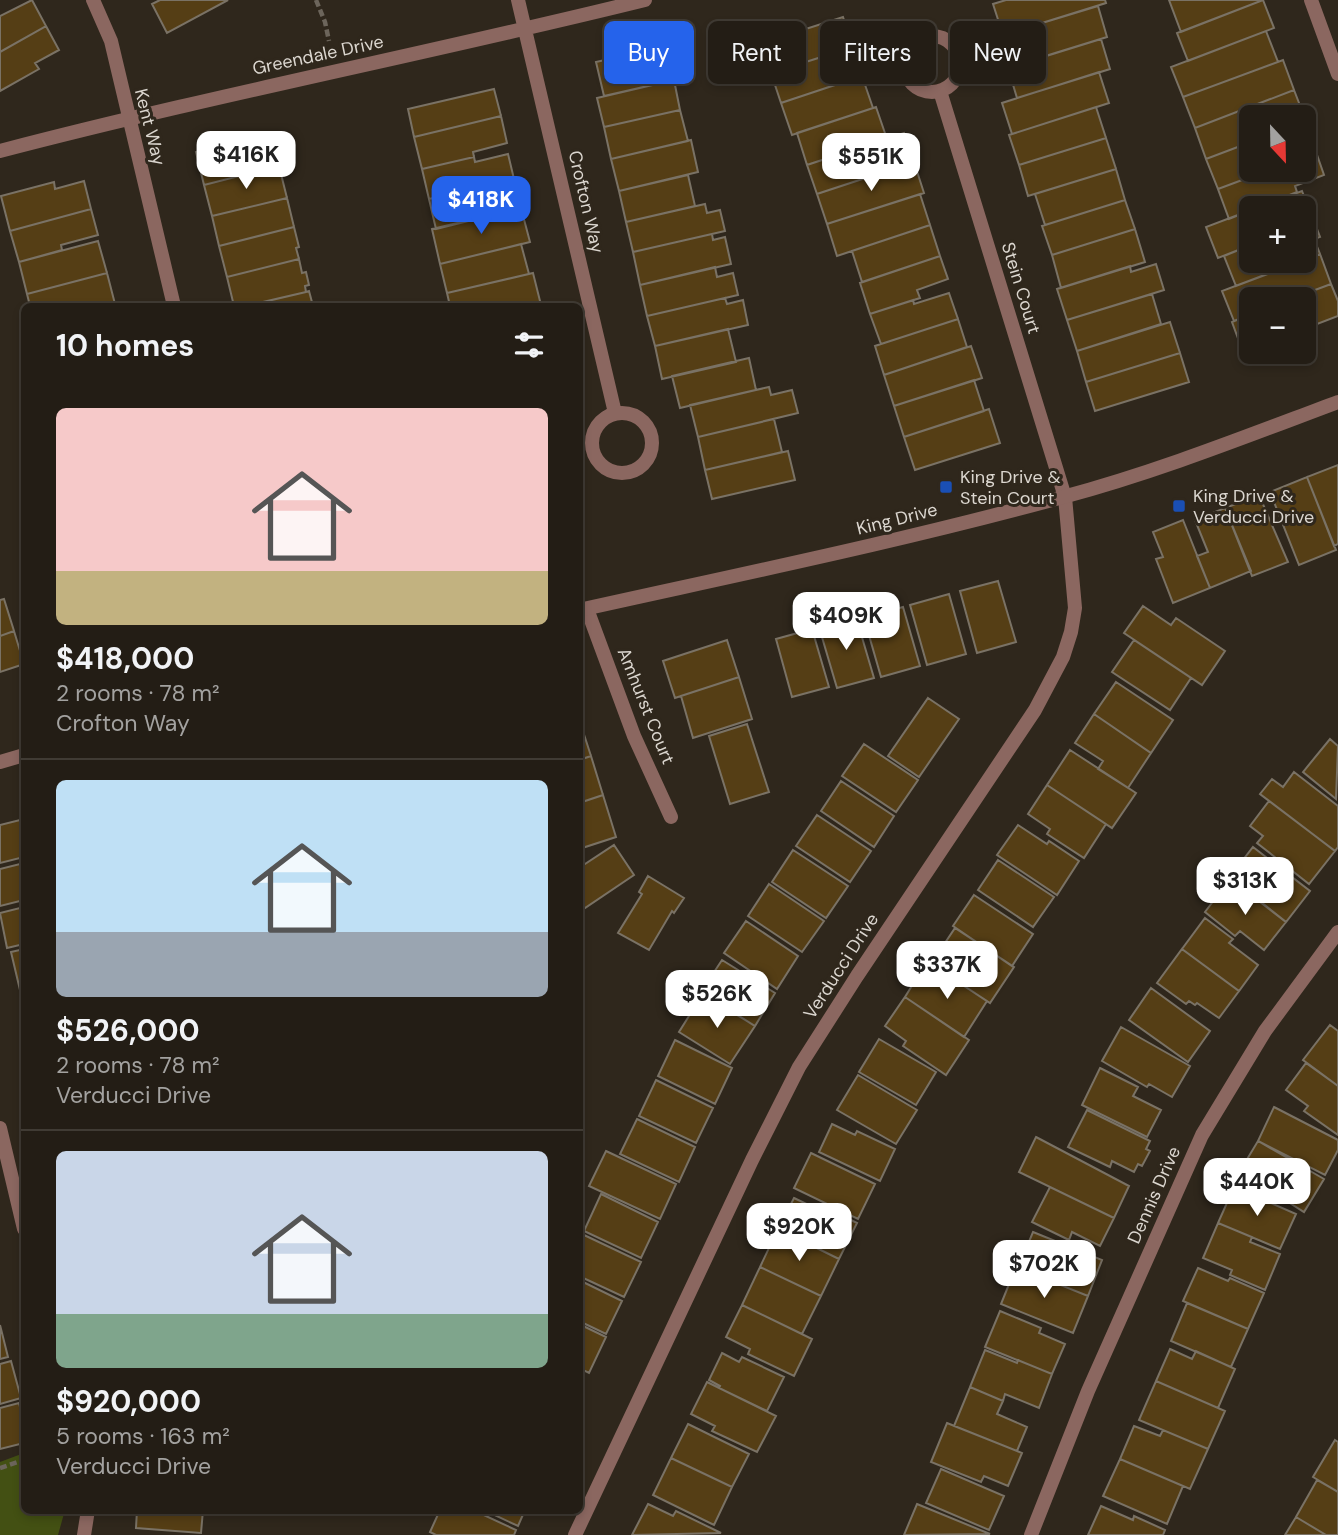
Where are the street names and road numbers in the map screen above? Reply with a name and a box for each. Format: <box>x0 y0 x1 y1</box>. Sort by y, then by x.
street label: Greendale Drive <box>250 29 386 81</box>
street label: Kent Way <box>129 86 171 168</box>
street label: Crofton Way <box>563 148 609 256</box>
street label: Stein Court <box>996 239 1046 337</box>
street label: King Drive <box>854 497 940 541</box>
street label: Amhurst Court <box>612 644 680 768</box>
street label: Verducci Drive <box>798 909 884 1023</box>
street label: Dennis Drive <box>1122 1143 1186 1247</box>

